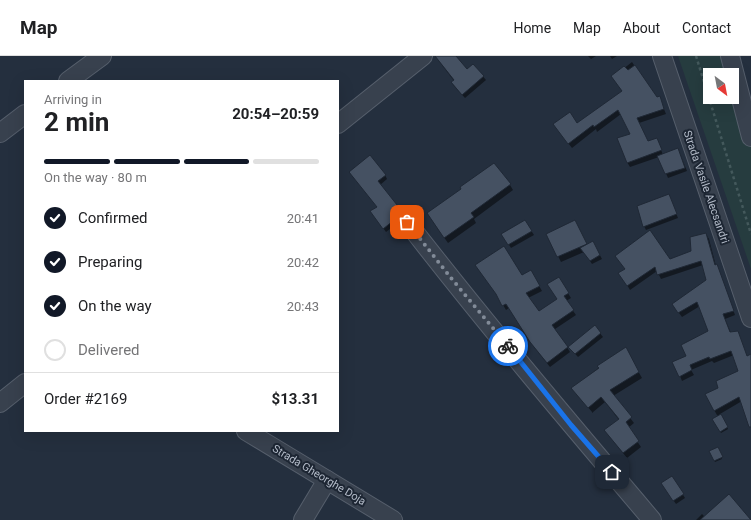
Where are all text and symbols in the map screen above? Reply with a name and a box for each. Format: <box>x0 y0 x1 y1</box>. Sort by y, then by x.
text: Map <box>20 16 58 39</box>
text: Home <box>513 20 551 36</box>
text: Map <box>573 20 601 36</box>
text: About <box>623 20 660 36</box>
text: Contact <box>682 20 731 36</box>
north arrow <box>703 68 739 104</box>
map controls <box>703 68 739 104</box>
text: Arriving in <box>44 92 102 107</box>
text: 20:54–20:59 <box>232 105 319 123</box>
text: 2 min <box>44 107 109 137</box>
street label: Strada Vasile Alecsandri <box>681 129 731 245</box>
text: On the way · 80 m <box>44 170 147 185</box>
pin <box>390 205 424 239</box>
icon: check <box>44 207 66 229</box>
text: Confirmed <box>78 209 148 227</box>
text: 20:41 <box>287 211 319 226</box>
icon: bag <box>396 211 418 233</box>
icon: check <box>44 251 66 273</box>
text: Preparing <box>78 253 142 271</box>
text: 20:42 <box>287 255 319 270</box>
icon: check <box>44 295 66 317</box>
text: On the way <box>78 297 152 315</box>
text: 20:43 <box>287 299 319 314</box>
courier <box>488 326 528 366</box>
icon: bike <box>497 335 519 357</box>
text: Delivered <box>78 341 140 359</box>
text: Order #2169 <box>44 390 127 408</box>
text: $13.31 <box>272 390 319 408</box>
street label: Strada Gheorghe Doja <box>270 442 368 508</box>
pin <box>595 455 629 489</box>
icon: home <box>601 461 623 483</box>

